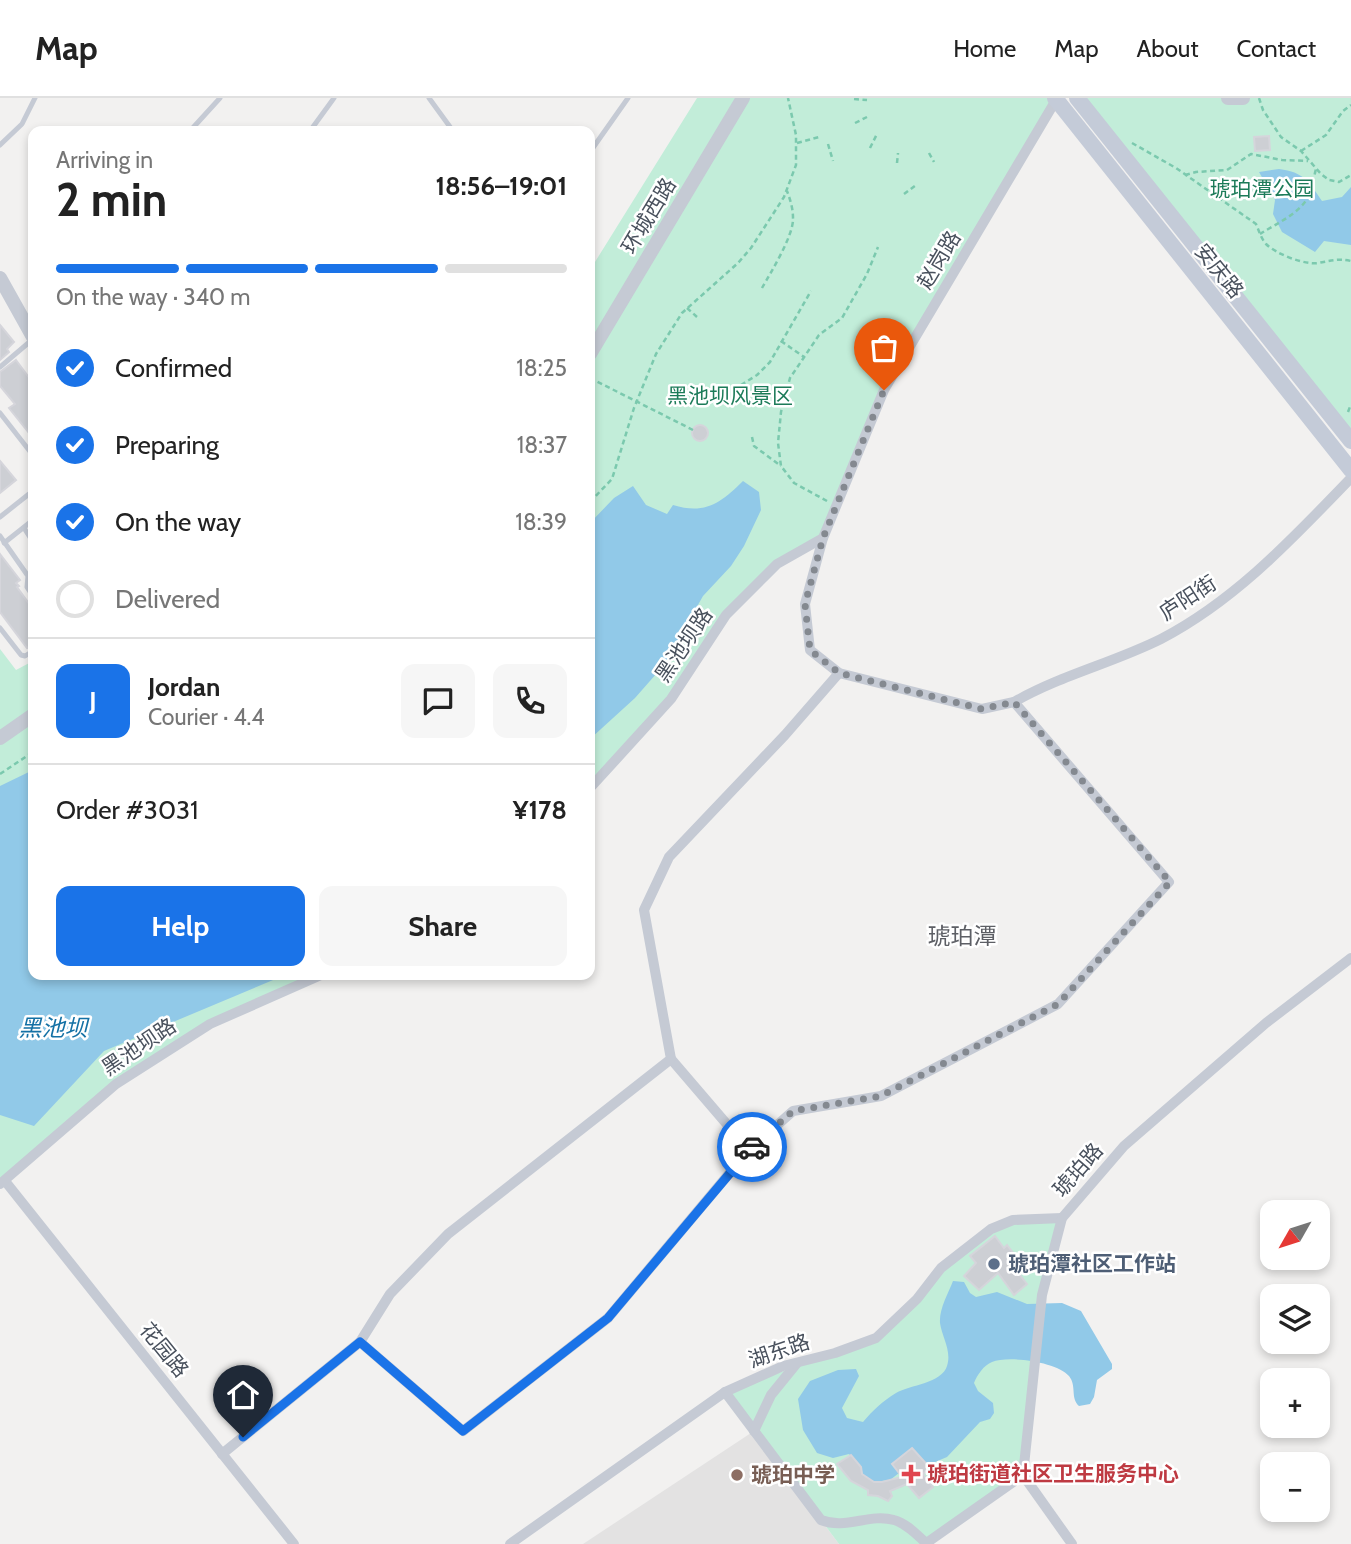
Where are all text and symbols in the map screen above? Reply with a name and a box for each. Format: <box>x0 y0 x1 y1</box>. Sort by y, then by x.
text: Map <box>35 28 98 68</box>
text: Home <box>953 34 1016 63</box>
text: Map <box>1054 34 1099 63</box>
text: About <box>1137 34 1199 63</box>
text: Contact <box>1237 34 1316 63</box>
text: Arriving in <box>56 146 153 174</box>
text: 18:56–19:01 <box>435 170 567 202</box>
text: 2 min <box>56 172 167 228</box>
street label: 环城西路 <box>616 173 681 258</box>
park label: 琥珀潭公园 <box>1210 176 1315 201</box>
street label: 赵岗路 <box>912 226 966 293</box>
street label: 安庆路 <box>1190 238 1249 303</box>
text: On the way · 340 m <box>56 283 251 311</box>
pin <box>854 318 914 390</box>
icon: bag <box>865 329 903 367</box>
icon: check <box>56 349 94 387</box>
text: Confirmed <box>115 352 232 384</box>
text: 18:25 <box>516 354 567 382</box>
park label: 黑池坝风景区 <box>667 383 793 408</box>
icon: check <box>56 426 94 464</box>
text: Preparing <box>115 429 219 461</box>
text: 18:37 <box>517 431 567 459</box>
icon: check <box>56 503 94 541</box>
text: On the way <box>115 506 241 538</box>
text: 18:39 <box>515 508 567 536</box>
street label: 庐阳街 <box>1155 570 1221 625</box>
text: Delivered <box>115 583 220 615</box>
street label: 黑池坝路 <box>650 603 717 687</box>
button: chat <box>401 664 475 738</box>
button: phone <box>493 664 567 738</box>
text: Jordan <box>148 671 220 703</box>
text: J <box>89 685 97 717</box>
text: Courier · 4.4 <box>148 703 265 731</box>
text: Order #3031 <box>56 794 199 826</box>
text: ¥178 <box>513 794 567 826</box>
button: Help <box>56 886 305 966</box>
button: Share <box>319 886 567 966</box>
district label: 琥珀潭 <box>928 922 997 950</box>
street label: 黑池坝路 <box>97 1013 181 1080</box>
water label: 黑池坝 <box>19 1014 91 1042</box>
courier <box>717 1112 787 1182</box>
icon: car <box>733 1128 771 1166</box>
street label: 琥珀路 <box>1048 1138 1108 1202</box>
north arrow <box>1260 1200 1330 1270</box>
map controls <box>1260 1200 1330 1522</box>
place label: 琥珀潭社区工作站 <box>1008 1251 1176 1276</box>
marker: 琥珀潭社区工作站 <box>986 1256 1002 1272</box>
button: layers <box>1260 1284 1330 1354</box>
street label: 花园路 <box>135 1317 194 1382</box>
street label: 湖东路 <box>745 1328 813 1373</box>
pin <box>213 1365 273 1437</box>
button: + <box>1260 1368 1330 1438</box>
icon: home <box>224 1376 262 1414</box>
button: − <box>1260 1452 1330 1522</box>
place label: 琥珀街道社区卫生服务中心 <box>927 1461 1179 1486</box>
place label: 琥珀中学 <box>751 1462 835 1487</box>
marker: 琥珀街道社区卫生服务中心 <box>901 1464 921 1484</box>
marker: 琥珀中学 <box>729 1467 745 1483</box>

